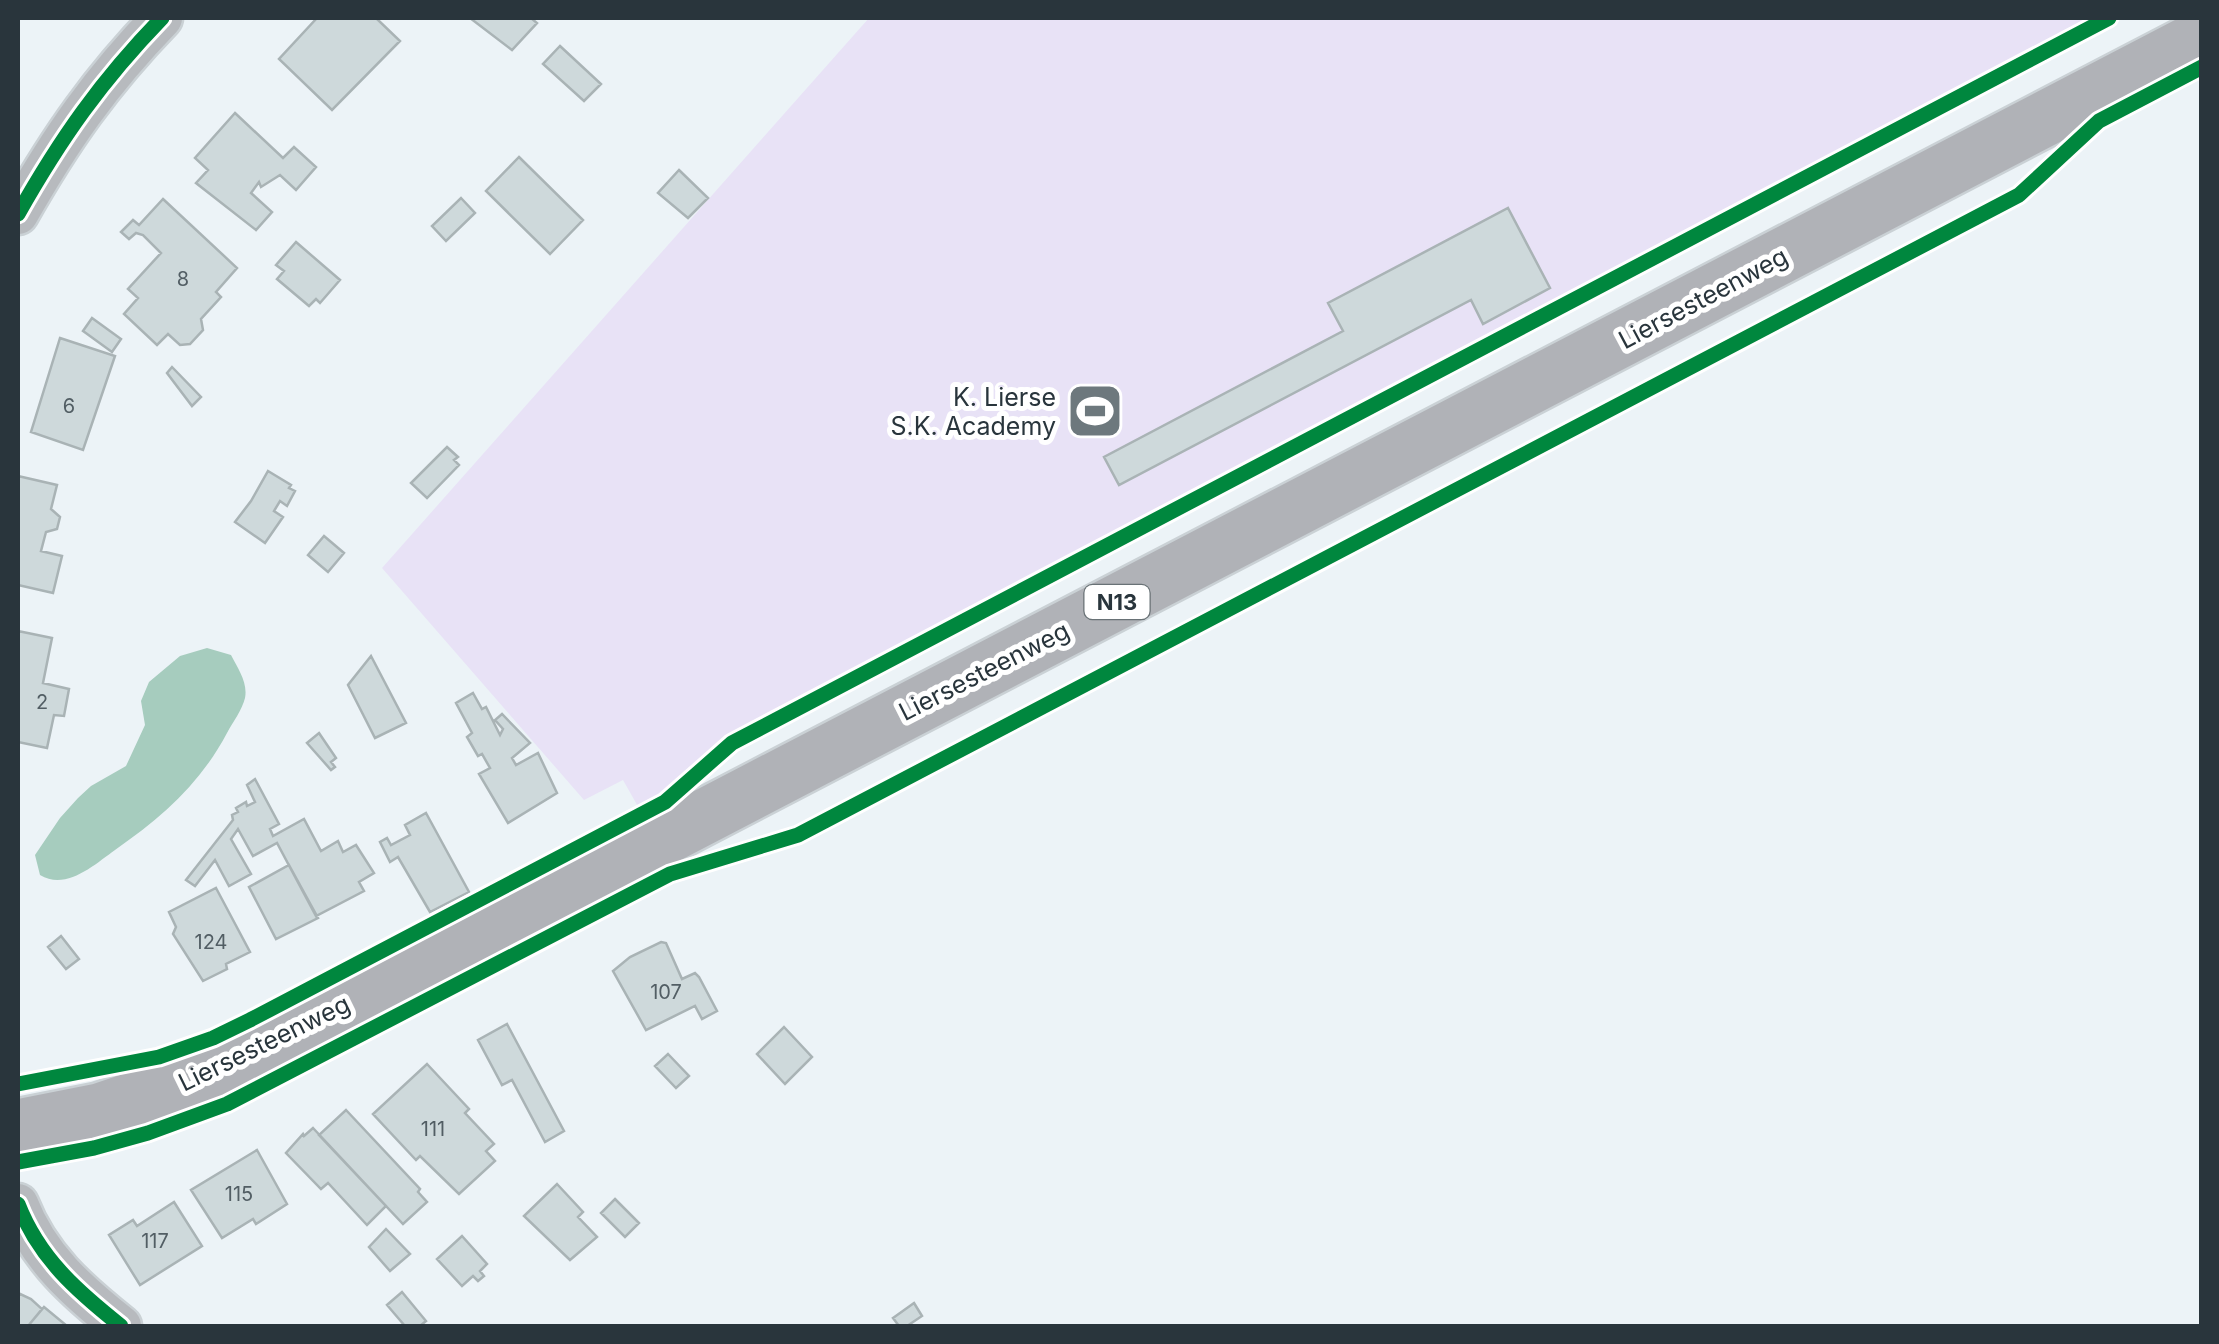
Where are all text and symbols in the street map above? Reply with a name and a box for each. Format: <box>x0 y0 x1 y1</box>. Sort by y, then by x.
street label: Liersesteenweg <box>1613 241 1793 355</box>
house number: 8 <box>177 267 189 291</box>
sports icon: K. Lierse S.K. Academy <box>1065 381 1125 441</box>
place label: K. Lierse S.K. Academy <box>890 382 1056 441</box>
house number: 6 <box>63 394 75 418</box>
road number: N13 <box>1084 585 1150 619</box>
street label: Liersesteenweg <box>894 615 1074 727</box>
house number: 2 <box>36 690 48 714</box>
house number: 124 <box>195 930 227 954</box>
house number: 107 <box>650 980 682 1004</box>
street label: Liersesteenweg <box>173 989 355 1097</box>
house number: 111 <box>421 1117 445 1141</box>
house number: 115 <box>225 1182 253 1206</box>
house number: 117 <box>141 1229 169 1253</box>

